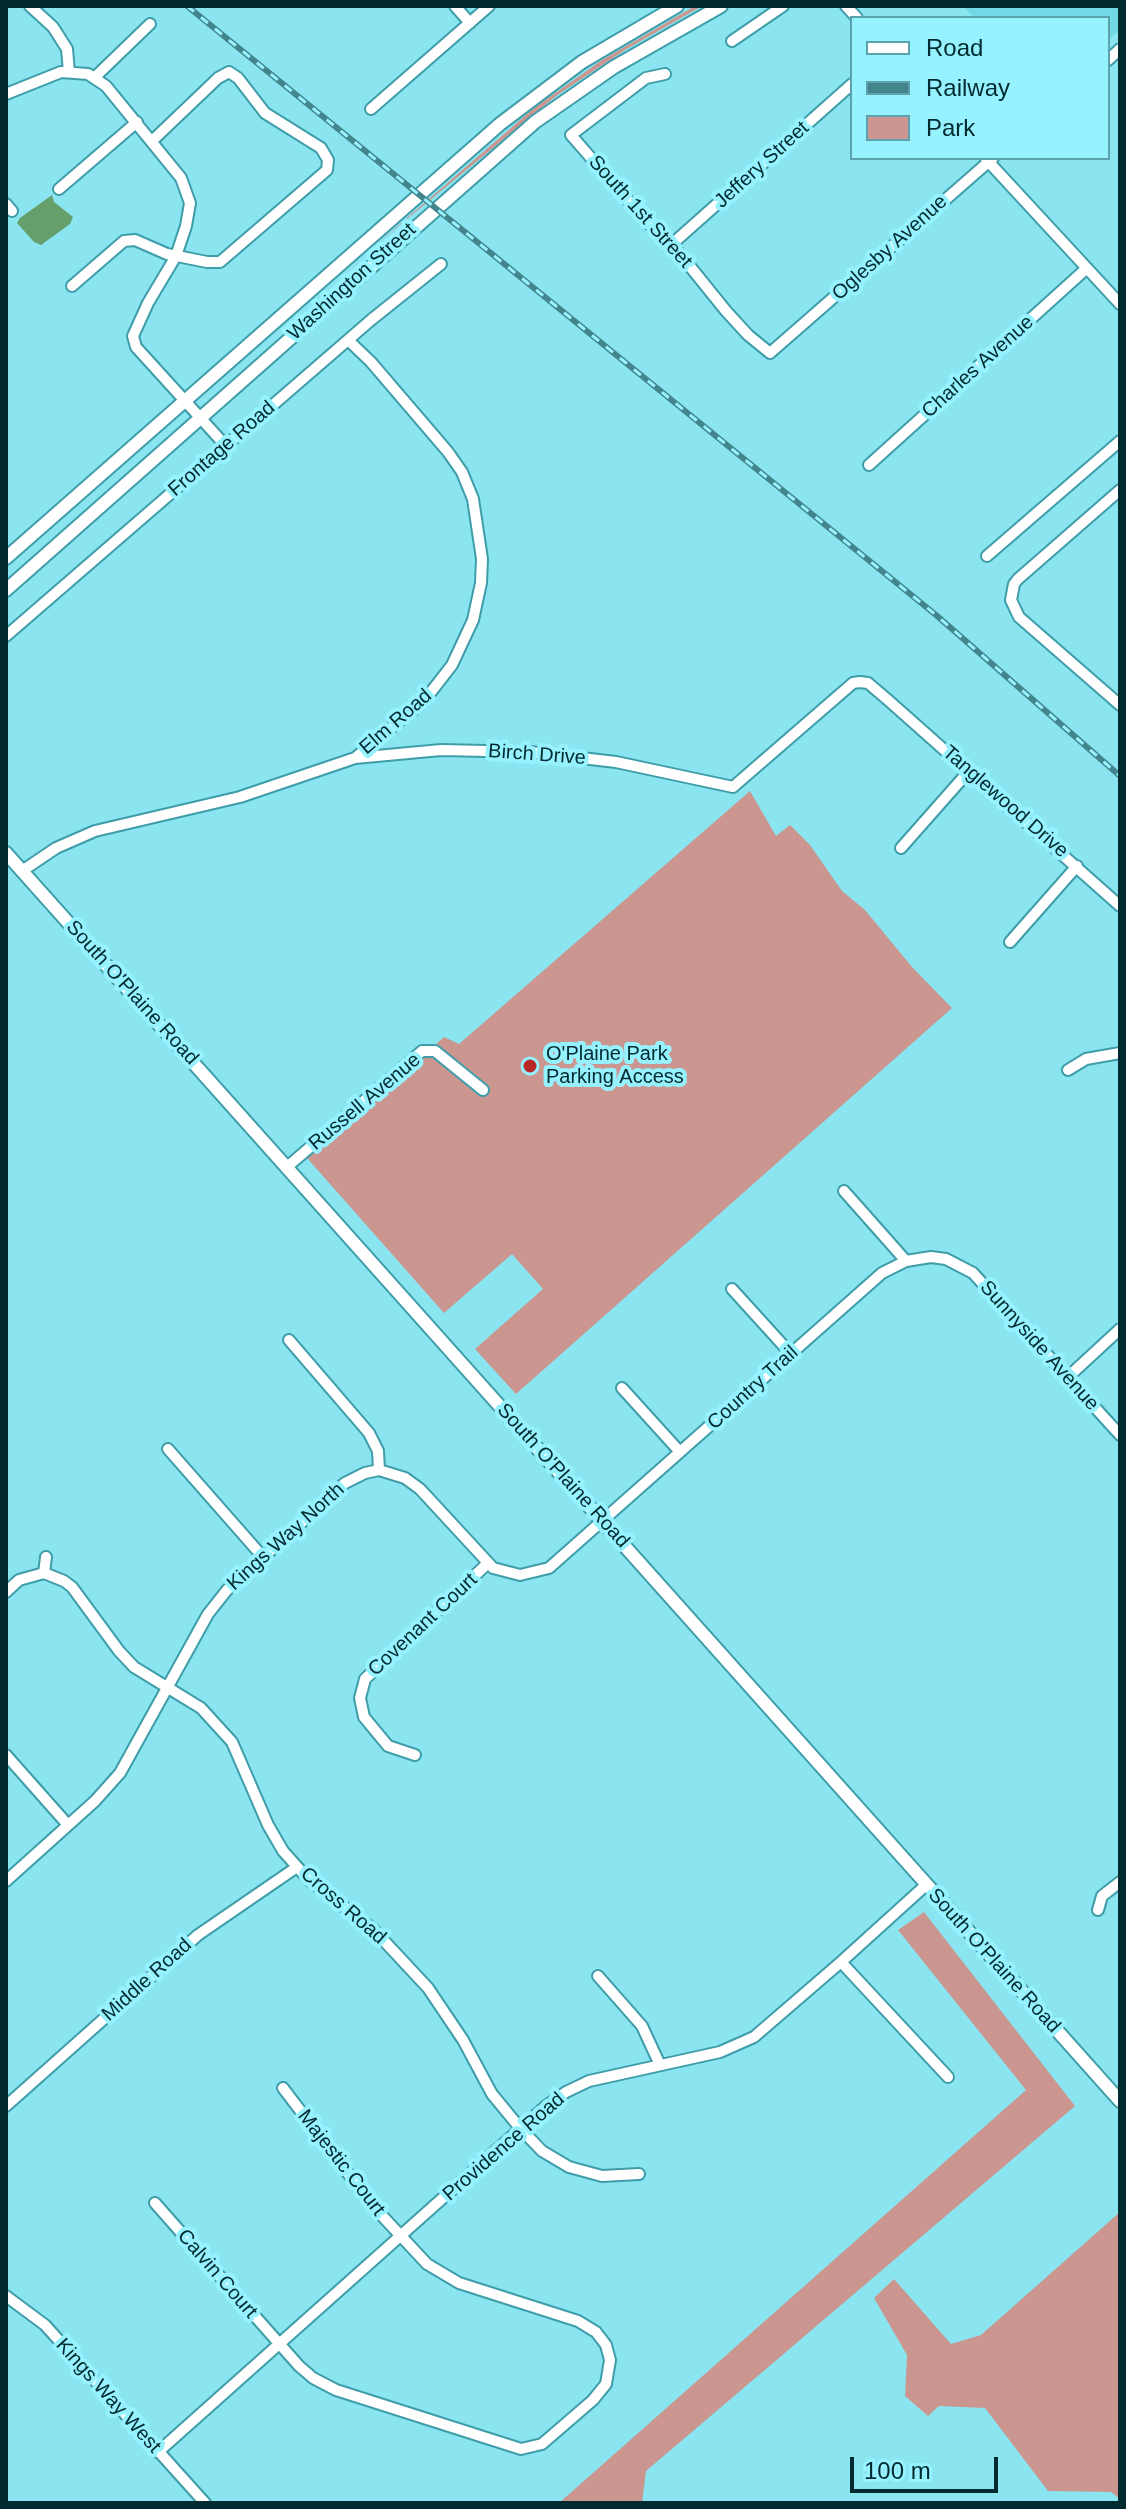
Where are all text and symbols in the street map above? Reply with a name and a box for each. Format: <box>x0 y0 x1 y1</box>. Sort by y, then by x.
legend <box>850 16 1110 160</box>
text: Road <box>926 34 983 61</box>
text: Railway <box>926 74 1010 101</box>
text: Park <box>926 114 975 141</box>
street label: Jeffery Street <box>710 116 814 214</box>
street label: South 1st Street <box>583 151 697 273</box>
street label: Oglesby Avenue <box>828 190 952 306</box>
street label: Washington Street <box>283 218 421 346</box>
street label: Charles Avenue <box>917 311 1039 423</box>
street label: Frontage Road <box>164 396 280 502</box>
street label: Elm Road <box>355 684 437 760</box>
street label: Birch Drive <box>487 740 587 770</box>
street label: Tanglewood Drive <box>937 741 1073 863</box>
street label: South O'Plaine Road <box>61 916 203 1070</box>
place label: O'Plaine Park Parking Access <box>546 1042 684 1089</box>
street label: Russell Avenue <box>304 1048 426 1156</box>
marker: O'Plaine Park Parking Access <box>521 1057 539 1075</box>
street label: Sunnyside Avenue <box>974 1276 1104 1416</box>
street label: Country Trail <box>703 1341 803 1435</box>
street label: South O'Plaine Road <box>492 1399 634 1553</box>
street label: Kings Way North <box>222 1478 350 1596</box>
street label: Covenant Court <box>364 1568 482 1682</box>
street label: Cross Road <box>295 1862 391 1950</box>
street label: South O'Plaine Road <box>923 1884 1065 2038</box>
street label: Middle Road <box>97 1934 197 2026</box>
street label: Providence Road <box>438 2088 570 2206</box>
street label: Majestic Court <box>292 2105 390 2221</box>
street label: Calvin Court <box>172 2225 262 2323</box>
street label: Kings Way West <box>50 2334 166 2458</box>
scale bar <box>854 2441 1002 2491</box>
text: 100 m <box>864 2457 931 2484</box>

